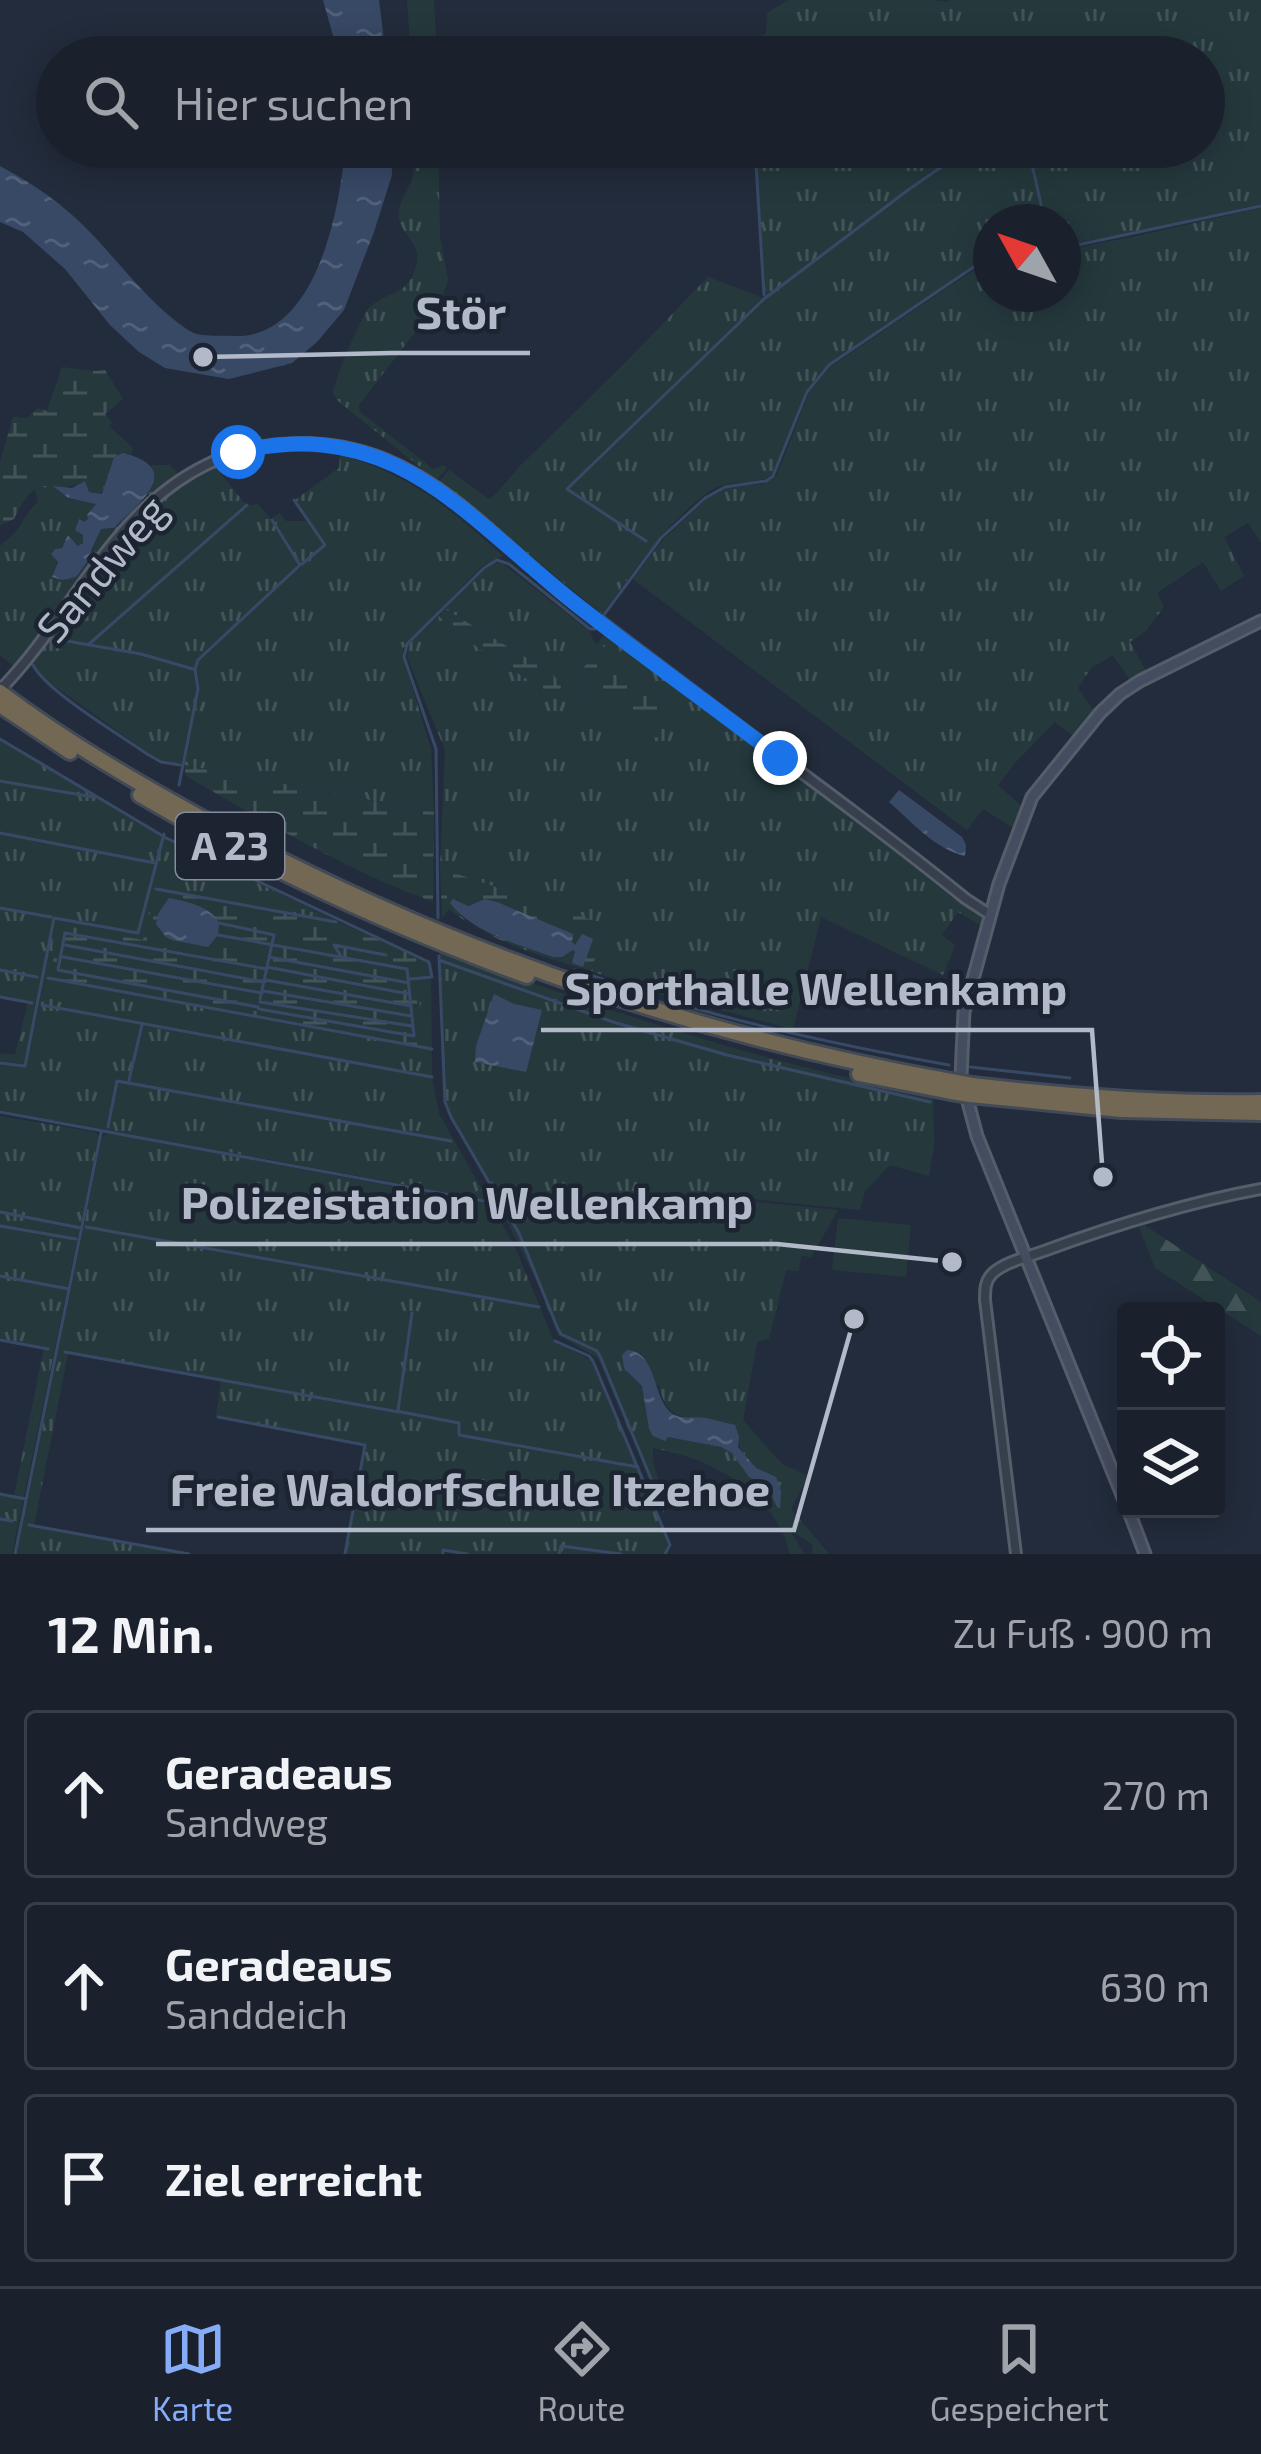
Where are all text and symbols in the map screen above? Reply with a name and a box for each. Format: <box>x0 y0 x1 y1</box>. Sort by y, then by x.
search box <box>36 36 1225 168</box>
icon: search <box>78 69 144 135</box>
text: Hier suchen <box>174 75 414 129</box>
north arrow <box>973 204 1081 312</box>
callout: Stör <box>392 272 530 353</box>
text: Stör <box>416 284 506 338</box>
route start <box>211 425 265 479</box>
street label: Sandweg <box>25 484 176 651</box>
route end <box>753 731 807 785</box>
road number: A 23 <box>176 813 284 879</box>
callout: Sporthalle Wellenkamp <box>541 949 1092 1030</box>
text: Sporthalle Wellenkamp <box>565 960 1067 1014</box>
callout: Polizeistation Wellenkamp <box>156 1163 777 1244</box>
text: Polizeistation Wellenkamp <box>181 1174 753 1228</box>
map controls <box>1117 1302 1225 1518</box>
button: locate <box>1117 1302 1225 1410</box>
button: layers <box>1117 1410 1225 1518</box>
callout: Freie Waldorfschule Itzehoe <box>146 1449 794 1530</box>
text: Freie Waldorfschule Itzehoe <box>170 1461 770 1515</box>
text: 12 Min. <box>48 1602 215 1663</box>
text: Zu Fuß · 900 m <box>953 1609 1213 1656</box>
text: Geradeaus <box>165 1744 393 1798</box>
icon: ahead <box>51 1761 117 1827</box>
text: 270 m <box>1102 1771 1210 1818</box>
text: Sandweg <box>165 1798 328 1845</box>
text: Geradeaus <box>165 1936 393 1990</box>
icon: ahead <box>51 1953 117 2019</box>
text: 630 m <box>1100 1963 1210 2010</box>
text: Sanddeich <box>165 1990 348 2037</box>
icon: arrive <box>51 2145 117 2211</box>
text: Ziel erreicht <box>165 2151 422 2205</box>
tab: Karte <box>152 2316 233 2428</box>
tab: Route <box>537 2316 626 2428</box>
tab: Gespeichert <box>930 2316 1109 2428</box>

